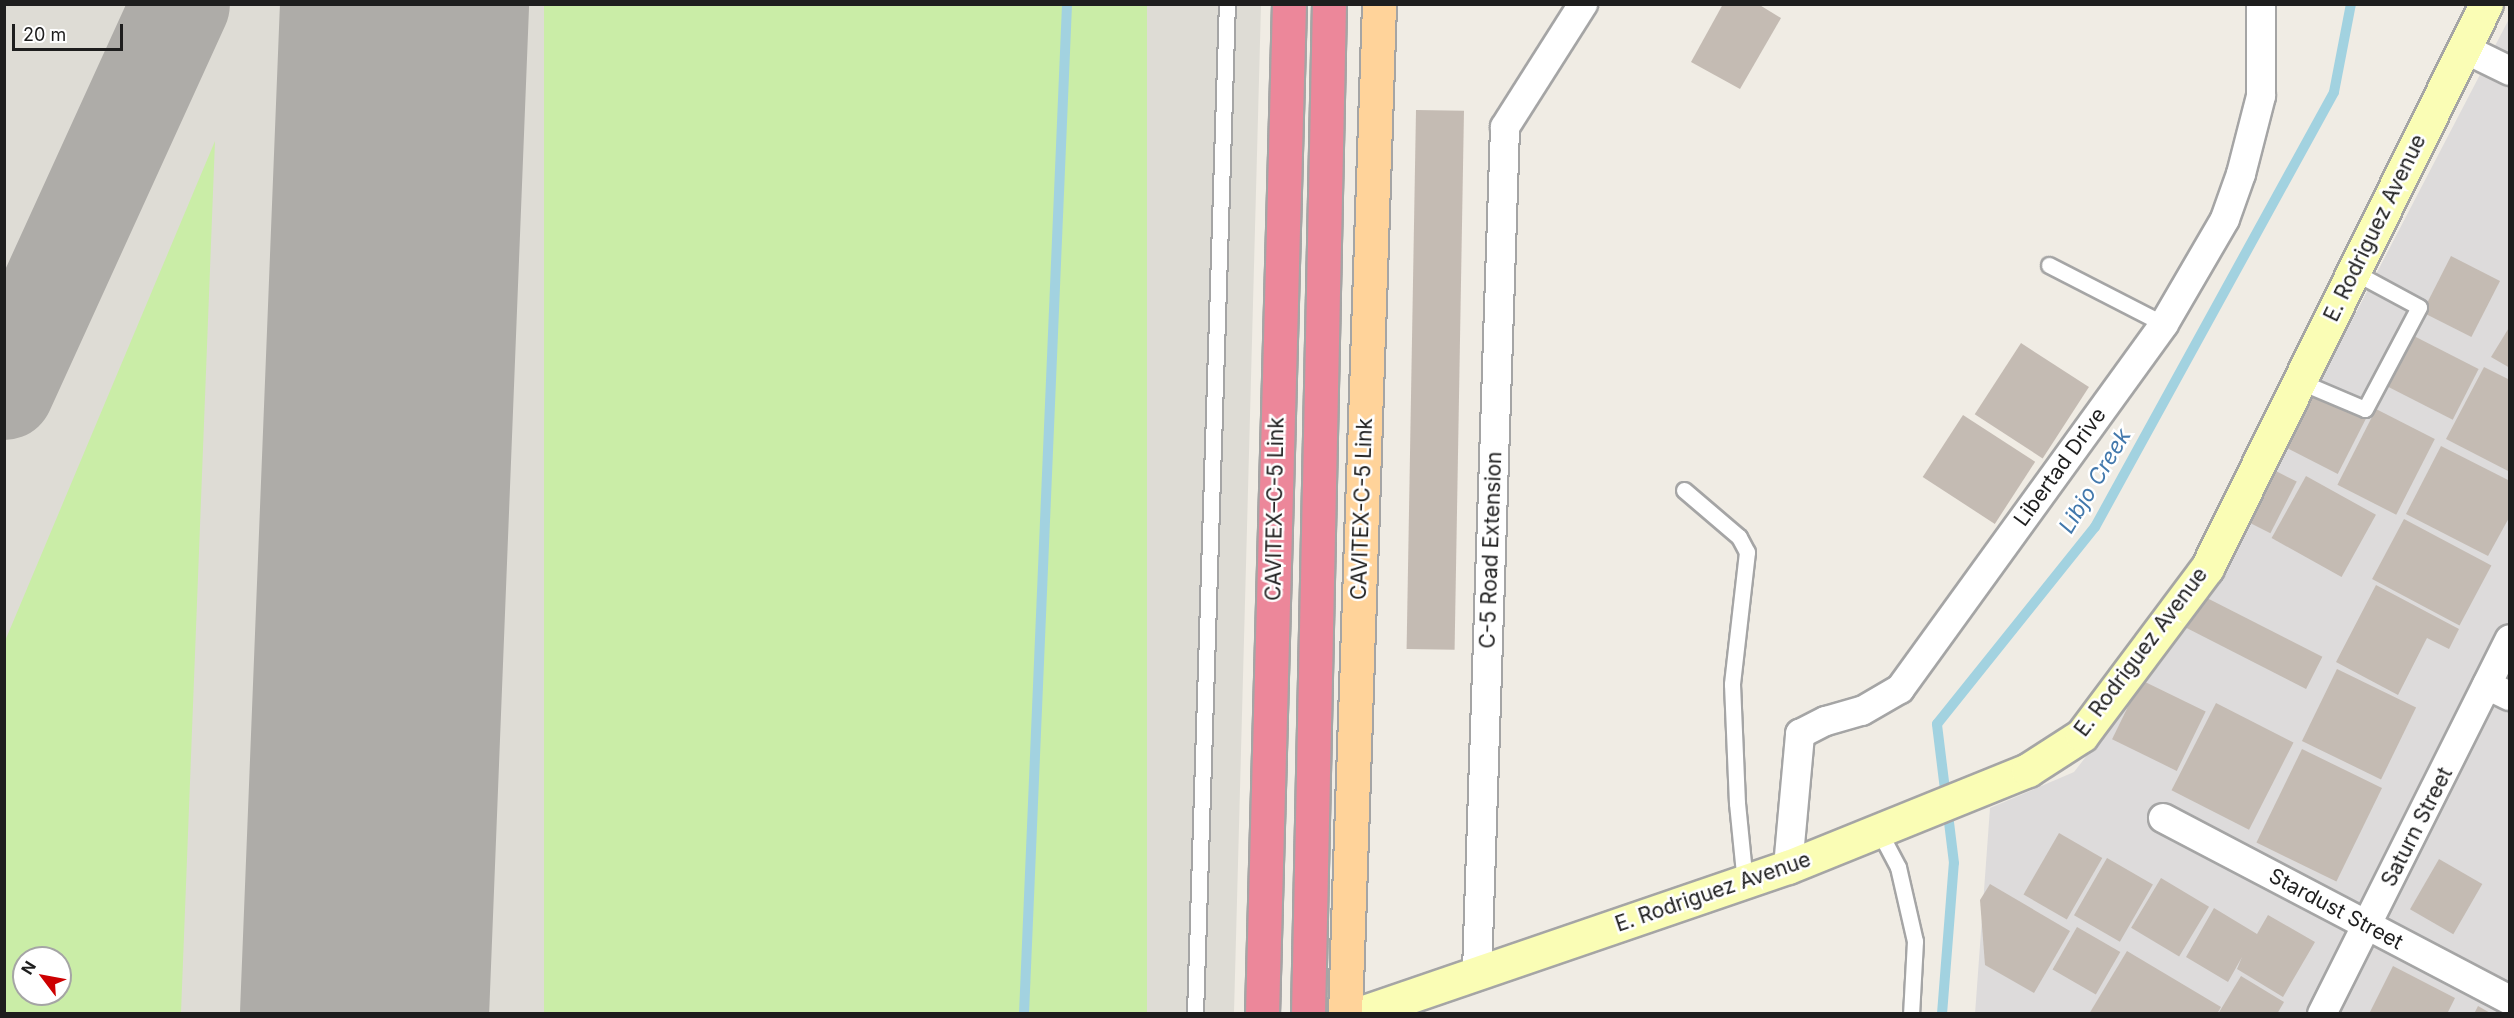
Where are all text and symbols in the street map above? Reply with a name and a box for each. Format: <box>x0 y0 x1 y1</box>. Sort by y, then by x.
scale bar <box>15 12 126 50</box>
text: 20 m <box>23 24 66 45</box>
street label: E. Rodriguez Avenue <box>2319 130 2431 326</box>
street label: Libertad Drive <box>2009 403 2111 531</box>
street label: CAVITEX–C-5 Link <box>1261 417 1289 601</box>
street label: CAVITEX-C-5 Link <box>1346 418 1378 600</box>
water label: Libjo Creek <box>2053 424 2137 538</box>
street label: C-5 Road Extension <box>1475 451 1507 649</box>
street label: E. Rodriguez Avenue <box>2069 563 2213 741</box>
street label: Saturn Street <box>2376 763 2458 891</box>
street label: E. Rodriguez Avenue <box>1612 847 1814 937</box>
street label: Stardust Street <box>2265 863 2407 955</box>
north arrow <box>12 946 72 1006</box>
text: N <box>17 957 40 978</box>

